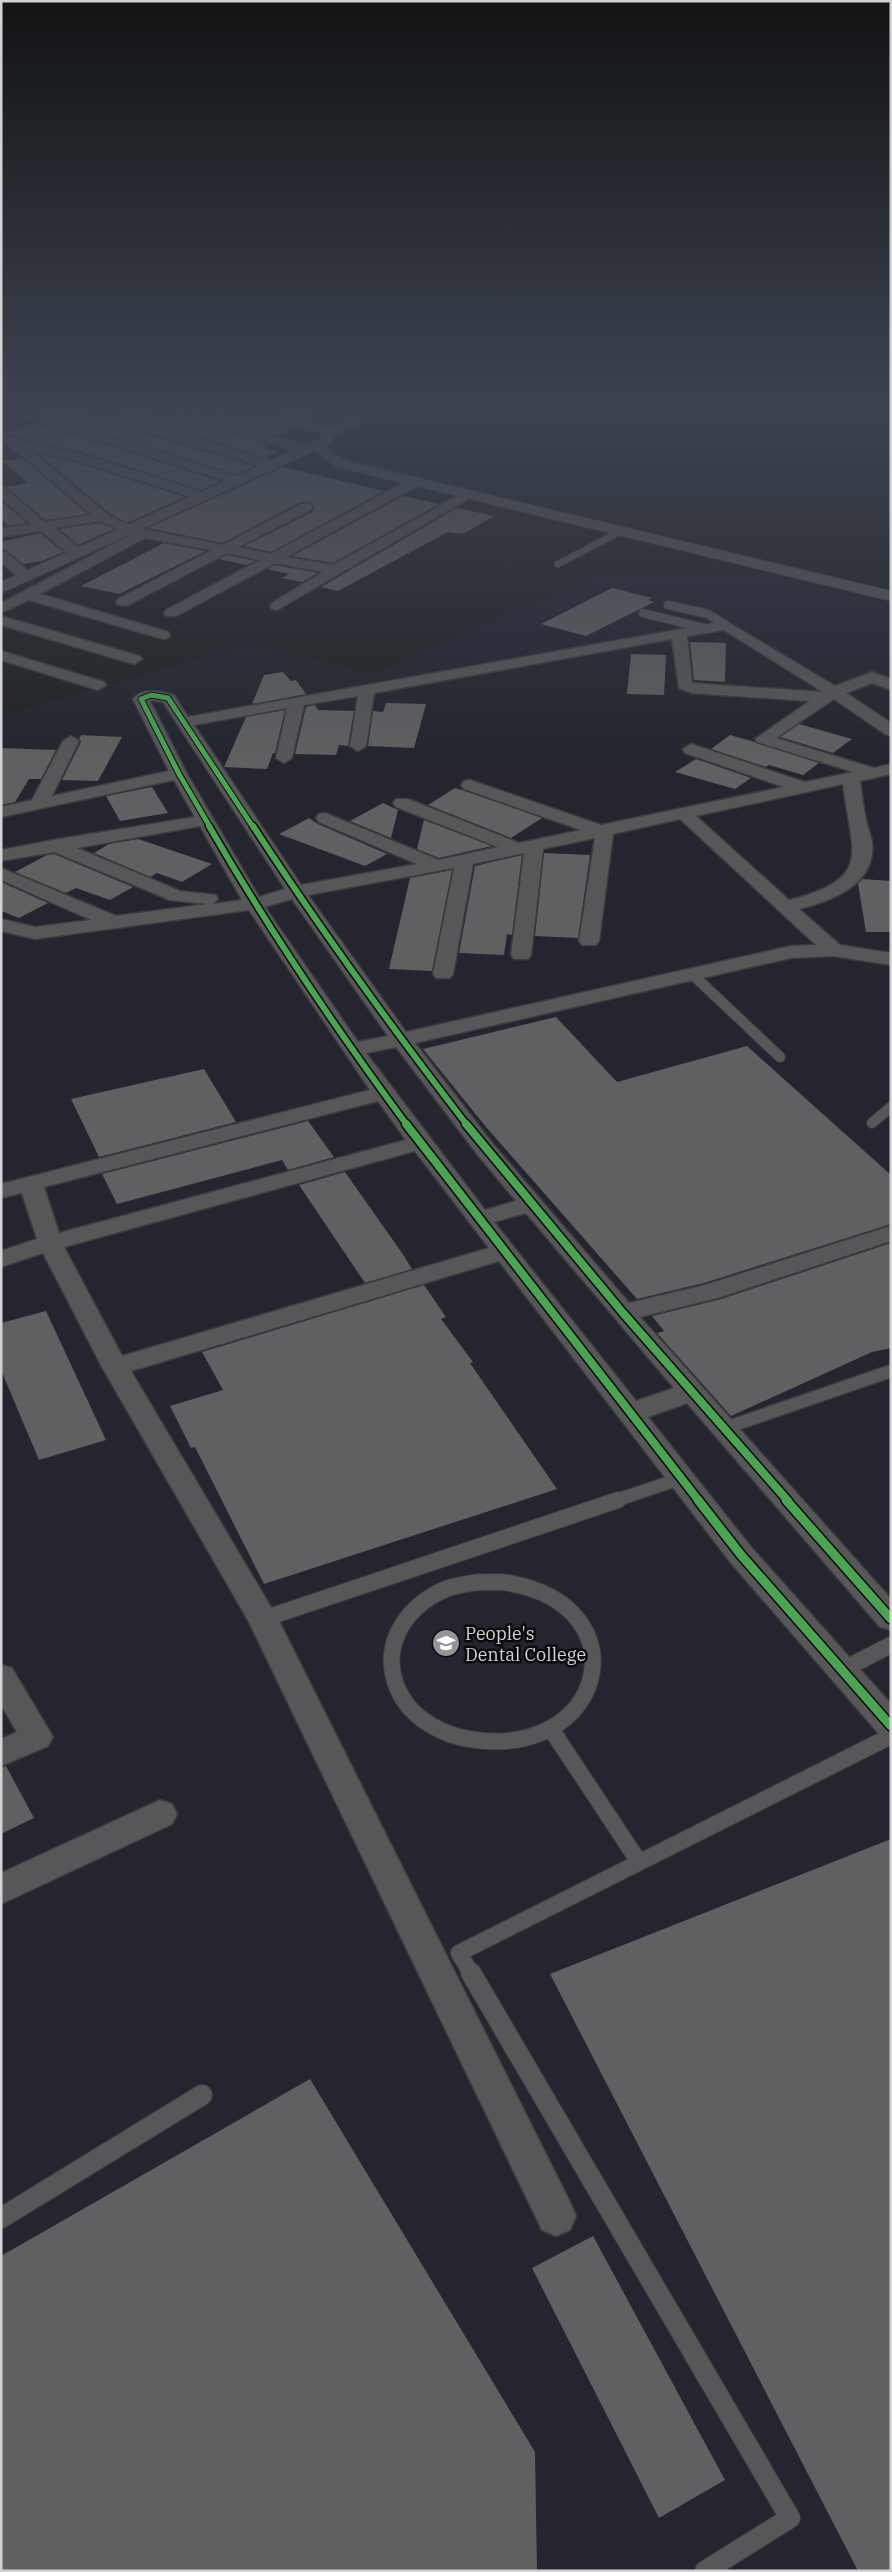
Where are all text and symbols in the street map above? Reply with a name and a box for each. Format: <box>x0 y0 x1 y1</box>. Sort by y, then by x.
place label: People's Dental College <box>465 1622 586 1666</box>
school or university icon: People's Dental College <box>431 1628 461 1658</box>

